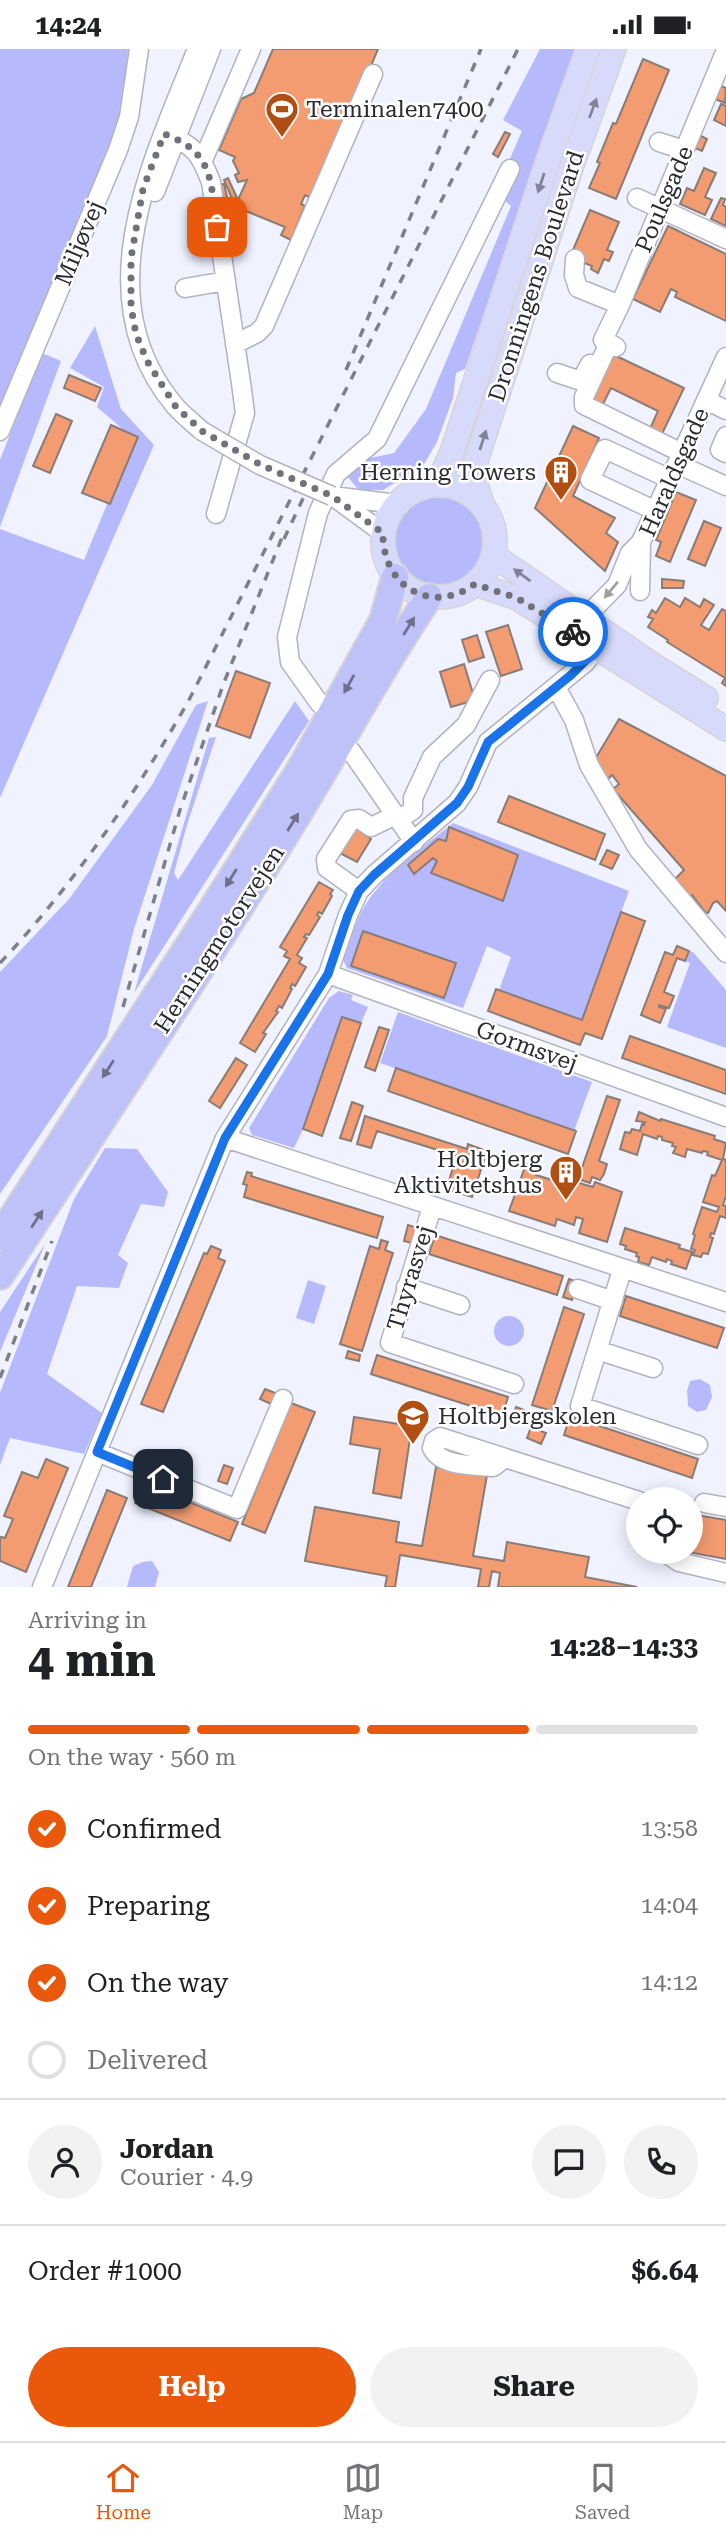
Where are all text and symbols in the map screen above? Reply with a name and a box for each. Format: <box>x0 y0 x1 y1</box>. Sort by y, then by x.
text: 14:24 <box>35 10 101 40</box>
sports icon: Terminalen7400 <box>263 90 301 139</box>
place label: Terminalen7400 <box>306 96 484 123</box>
one-way arrow <box>588 97 599 118</box>
street label: Poulsgade <box>630 142 699 257</box>
street label: Dronningens Boulevard <box>483 147 590 405</box>
one-way arrow <box>535 172 546 193</box>
street label: Miljøvej <box>50 197 109 290</box>
pin <box>187 197 247 257</box>
icon: bag <box>198 208 236 246</box>
street label: Haraldsgade <box>634 404 715 541</box>
one-way arrow <box>478 429 488 450</box>
building icon: Herning Towers <box>542 453 580 502</box>
place label: Herning Towers <box>360 459 536 486</box>
one-way arrow <box>513 568 531 582</box>
one-way arrow <box>603 581 619 599</box>
courier <box>538 597 608 667</box>
icon: bike <box>554 613 592 651</box>
one-way arrow <box>403 617 416 636</box>
one-way arrow <box>343 674 355 694</box>
one-way arrow <box>287 812 300 831</box>
street label: Herningmotorvejen <box>149 840 290 1038</box>
one-way arrow <box>225 869 238 888</box>
street label: Gormsvej <box>472 1016 581 1077</box>
one-way arrow <box>102 1060 115 1079</box>
place label: Holtbjerg Aktivitetshus <box>394 1146 542 1199</box>
building icon: Holtbjerg Aktivitetshus <box>547 1153 585 1202</box>
one-way arrow <box>31 1209 44 1229</box>
street label: Thyrasvej <box>382 1222 439 1334</box>
school or university icon: Holtbjergskolen <box>394 1397 432 1446</box>
place label: Holtbjergskolen <box>438 1403 617 1430</box>
pin <box>133 1449 193 1509</box>
icon: home <box>144 1460 182 1498</box>
map controls <box>626 1487 703 1564</box>
button: locate <box>626 1487 703 1564</box>
text: Arriving in <box>28 1607 147 1634</box>
text: 14:28–14:33 <box>549 1632 698 1662</box>
text: 4 min <box>28 1633 156 1687</box>
text: On the way · 560 m <box>28 1744 236 1771</box>
icon: check <box>28 1810 66 1848</box>
text: Confirmed <box>87 1814 222 1844</box>
text: 13:58 <box>641 1815 698 1842</box>
icon: check <box>28 1887 66 1925</box>
text: Preparing <box>87 1891 210 1921</box>
text: 14:04 <box>641 1892 698 1919</box>
icon: check <box>28 1964 66 2002</box>
text: On the way <box>87 1968 228 1998</box>
text: 14:12 <box>641 1969 698 1996</box>
text: Delivered <box>87 2045 208 2075</box>
button: person <box>28 2125 102 2199</box>
button: chat <box>532 2125 606 2199</box>
button: phone <box>624 2125 698 2199</box>
text: Jordan <box>120 2134 214 2164</box>
text: Courier · 4.9 <box>120 2164 253 2191</box>
text: Order #1000 <box>28 2256 182 2286</box>
text: $6.64 <box>632 2256 698 2286</box>
button: Help <box>28 2347 356 2427</box>
button: Share <box>370 2347 698 2427</box>
tab: Home <box>96 2459 151 2524</box>
tab: Map <box>343 2459 383 2524</box>
tab: Saved <box>575 2459 630 2524</box>

